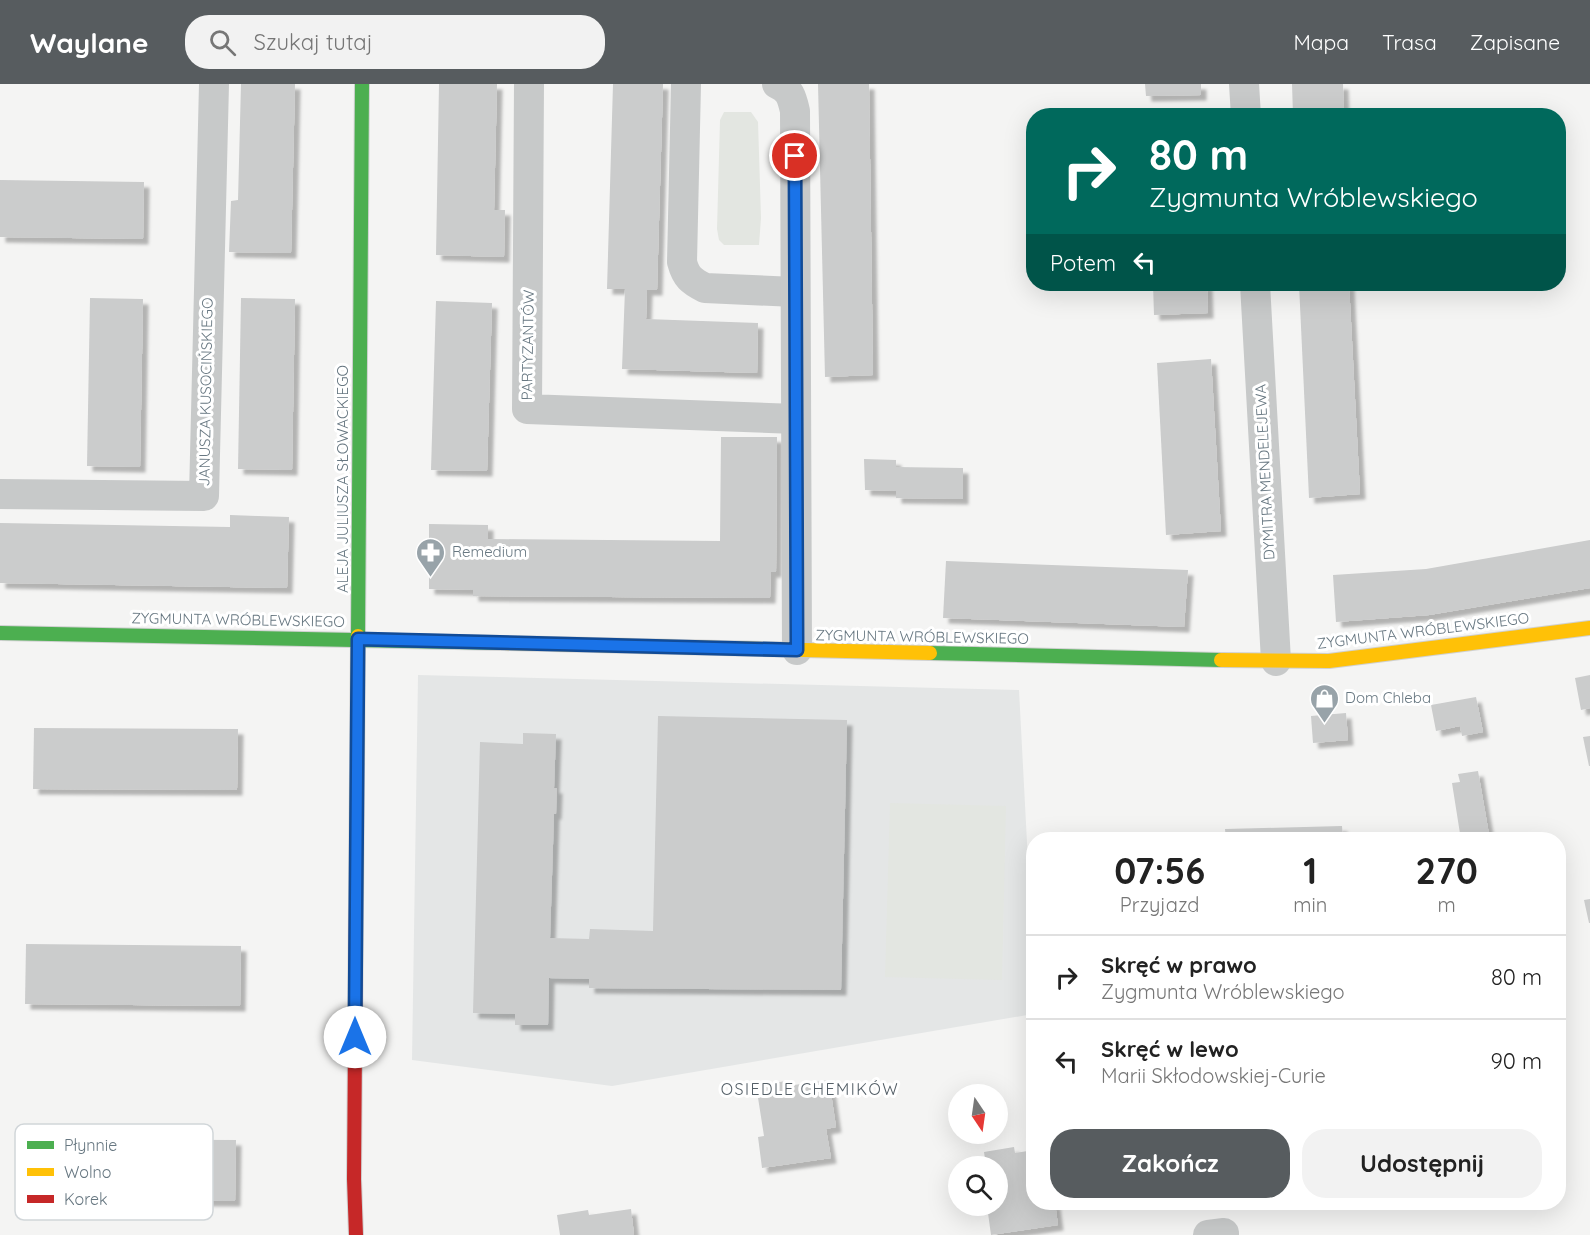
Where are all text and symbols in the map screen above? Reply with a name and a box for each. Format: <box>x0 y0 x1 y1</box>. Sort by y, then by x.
search box <box>185 15 605 69</box>
text: Waylane <box>30 25 149 60</box>
icon: search <box>206 26 239 59</box>
text: Szukaj tutaj <box>254 28 373 56</box>
text: Mapa <box>1294 29 1349 55</box>
text: Trasa <box>1382 29 1437 55</box>
text: Zapisane <box>1470 29 1560 55</box>
text: 80 m <box>1149 128 1248 181</box>
pin <box>769 130 820 181</box>
icon: right <box>1050 132 1128 210</box>
icon: arrive <box>778 139 811 172</box>
text: Zygmunta Wróblewskiego <box>1149 180 1478 214</box>
icon: left <box>1128 246 1161 279</box>
text: Potem <box>1050 249 1116 277</box>
street label: PARTYZANTÓW <box>517 289 538 401</box>
street label: JANUSZA KUSOCIŃSKIEGO <box>194 297 217 487</box>
street label: ALEJA JULIUSZA SŁOWACKIEGO <box>333 365 352 593</box>
street label: DYMITRA MENDELEJEWA <box>1250 383 1279 561</box>
pharmacy icon: Remedium <box>415 536 447 578</box>
place label: Remedium <box>452 542 527 561</box>
street label: ZYGMUNTA WRÓBLEWSKIEGO <box>131 608 345 631</box>
street label: ZYGMUNTA WRÓBLEWSKIEGO <box>1316 608 1530 653</box>
street label: ZYGMUNTA WRÓBLEWSKIEGO <box>815 625 1029 648</box>
shop icon: Dom Chleba <box>1308 682 1340 724</box>
place label: Dom Chleba <box>1345 688 1431 707</box>
text: 07:56 <box>1114 848 1205 893</box>
text: 1 <box>1303 848 1317 893</box>
text: 270 <box>1415 848 1478 893</box>
text: Przyjazd <box>1120 892 1199 917</box>
text: min <box>1293 892 1327 917</box>
text: m <box>1438 892 1456 917</box>
text: Skręć w prawo <box>1101 951 1257 979</box>
icon: right <box>1050 961 1083 994</box>
text: 80 m <box>1491 963 1542 991</box>
text: Zygmunta Wróblewskiego <box>1101 979 1344 1004</box>
position arrow <box>323 1005 387 1069</box>
text: Skręć w lewo <box>1101 1035 1239 1063</box>
icon: left <box>1050 1045 1083 1078</box>
text: 90 m <box>1491 1047 1542 1075</box>
text: Marii Skłodowskiej-Curie <box>1101 1063 1326 1088</box>
district label: OSIEDLE CHEMIKÓW <box>721 1079 899 1099</box>
north arrow <box>948 1084 1008 1144</box>
map controls <box>948 1084 1008 1216</box>
legend <box>15 1124 213 1220</box>
button: Zakończ <box>1050 1129 1290 1198</box>
button: Udostępnij <box>1302 1129 1542 1198</box>
text: Płynnie <box>64 1135 117 1155</box>
button: search <box>948 1156 1008 1216</box>
text: Wolno <box>64 1162 111 1182</box>
text: Korek <box>64 1189 108 1209</box>

